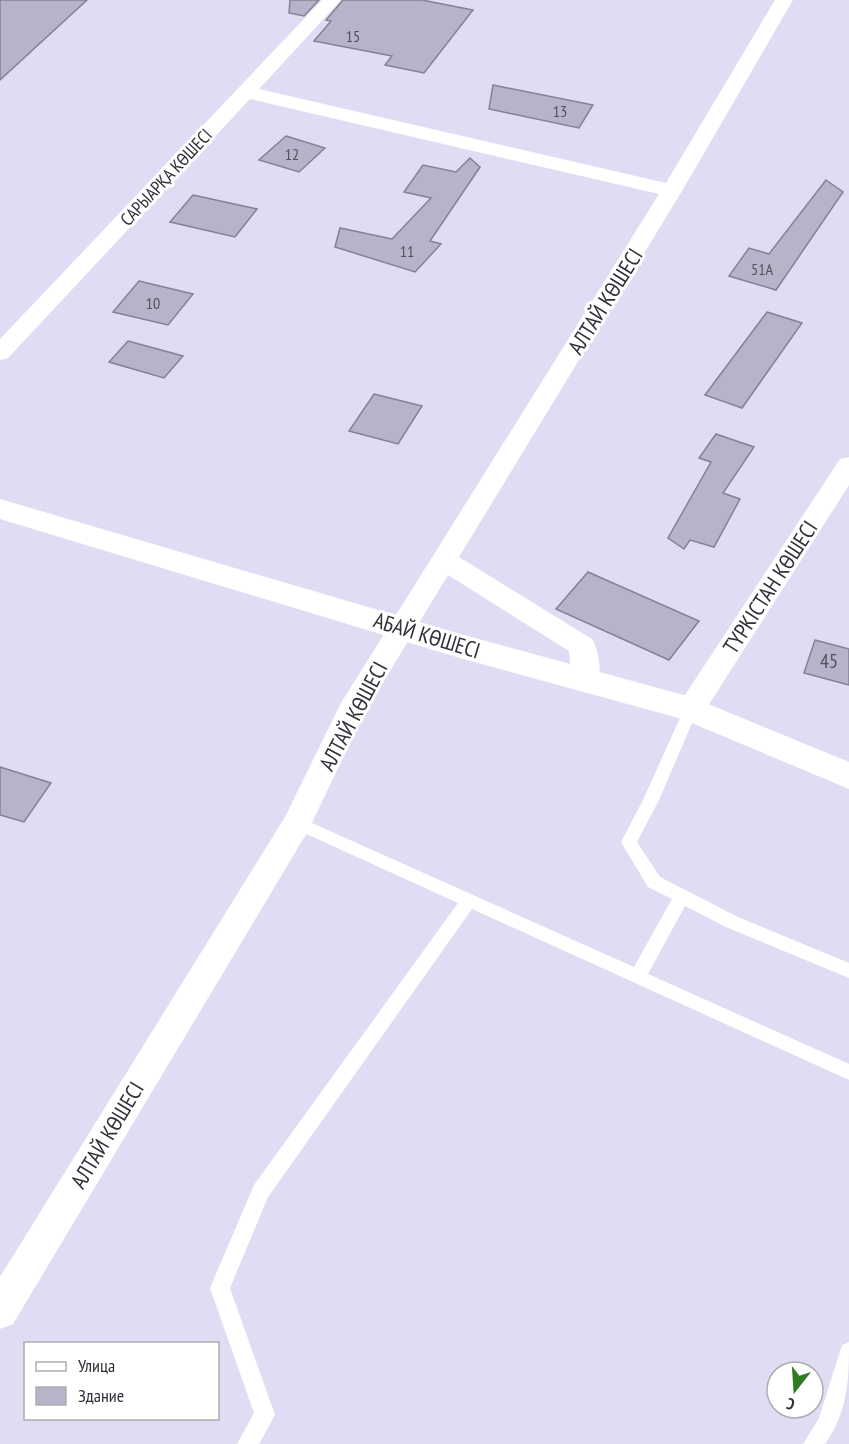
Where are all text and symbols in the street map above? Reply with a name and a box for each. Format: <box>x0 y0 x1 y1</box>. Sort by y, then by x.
house number: 15 <box>346 26 360 46</box>
house number: 13 <box>553 101 567 121</box>
street label: САРЫАРҚА КӨШЕСІ <box>115 124 217 230</box>
house number: 12 <box>285 144 299 164</box>
house number: 11 <box>400 241 414 261</box>
street label: АЛТАЙ КӨШЕСІ <box>561 243 649 359</box>
house number: 51А <box>751 259 773 279</box>
house number: 10 <box>146 293 160 313</box>
street label: ТҮРКІСТАН КӨШЕСІ <box>717 515 823 659</box>
street label: АБАЙ КӨШЕСІ <box>370 606 484 664</box>
house number: 45 <box>820 648 838 674</box>
street label: АЛТАЙ КӨШЕСІ <box>313 657 393 775</box>
street label: АЛТАЙ КӨШЕСІ <box>64 1077 150 1193</box>
legend <box>24 1342 219 1420</box>
text: Улица <box>78 1354 115 1377</box>
north arrow <box>765 1360 825 1420</box>
text: Здание <box>78 1384 124 1407</box>
text: С <box>784 1394 797 1415</box>

